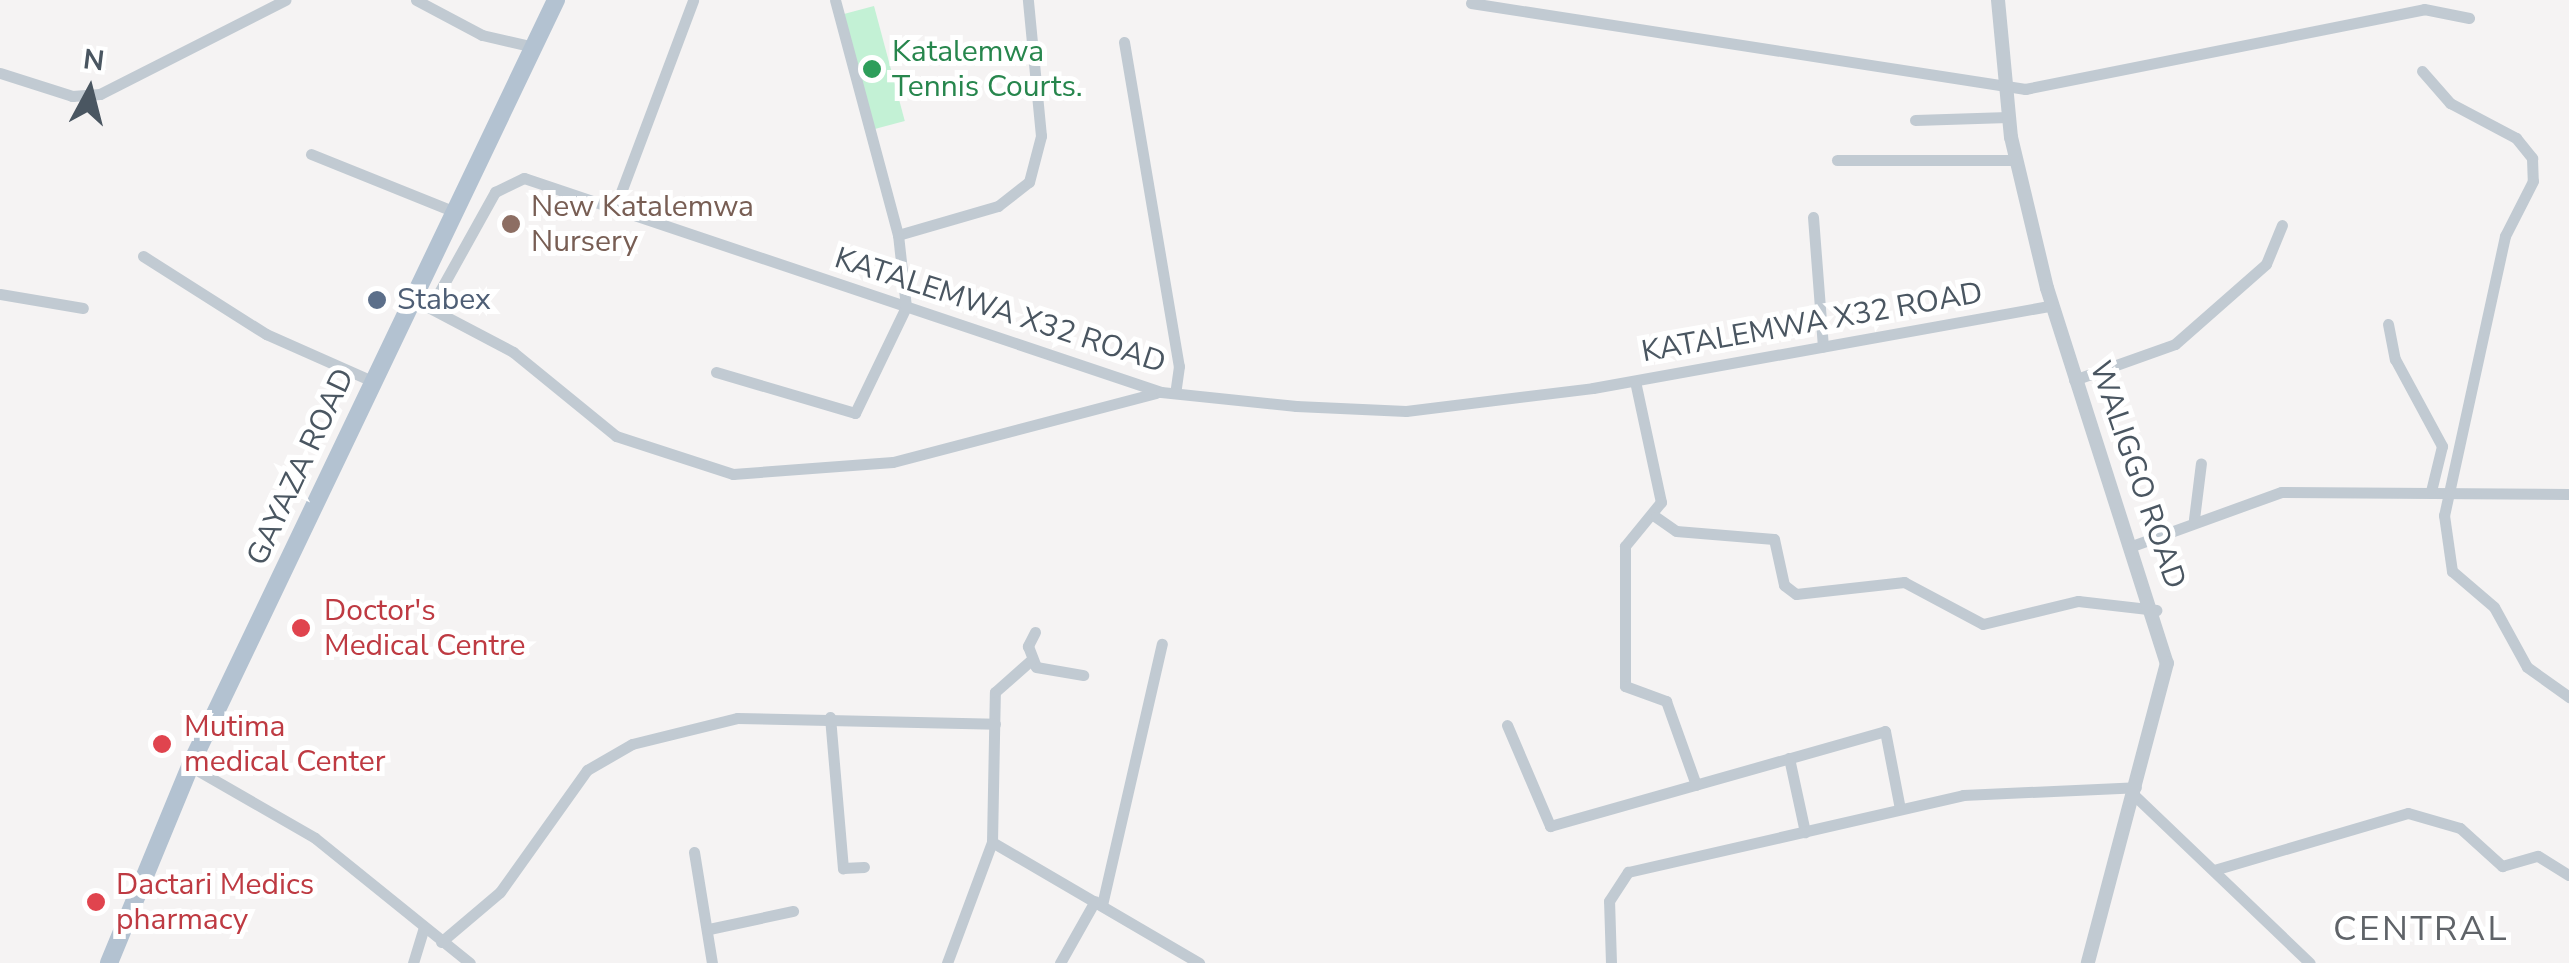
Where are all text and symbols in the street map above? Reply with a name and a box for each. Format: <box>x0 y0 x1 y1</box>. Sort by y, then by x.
place label: Katalemwa Tennis Courts. <box>892 34 1083 104</box>
north arrow <box>40 40 140 140</box>
text: N <box>81 40 106 80</box>
marker: Katalemwa Tennis Courts. <box>861 58 883 80</box>
place label: New Katalemwa Nursery <box>531 189 754 260</box>
marker: New Katalemwa Nursery <box>500 213 522 235</box>
street label: KATALEMWA X32 ROAD <box>830 241 1170 381</box>
street label: KATALEMWA X32 ROAD <box>1639 275 1985 371</box>
place label: Stabex <box>397 282 491 318</box>
marker: Stabex <box>366 289 388 311</box>
street label: WALIGGO ROAD <box>2081 357 2193 593</box>
street label: GAYAZA ROAD <box>240 363 362 571</box>
place label: Doctor's Medical Centre <box>324 593 525 664</box>
marker: Doctor's Medical Centre <box>288 615 314 641</box>
place label: Mutima medical Center <box>184 709 386 780</box>
marker: Mutima medical Center <box>149 731 175 757</box>
place label: Dactari Medics pharmacy <box>116 867 314 938</box>
marker: Dactari Medics pharmacy <box>85 891 107 913</box>
district label: CENTRAL <box>2333 908 2509 950</box>

